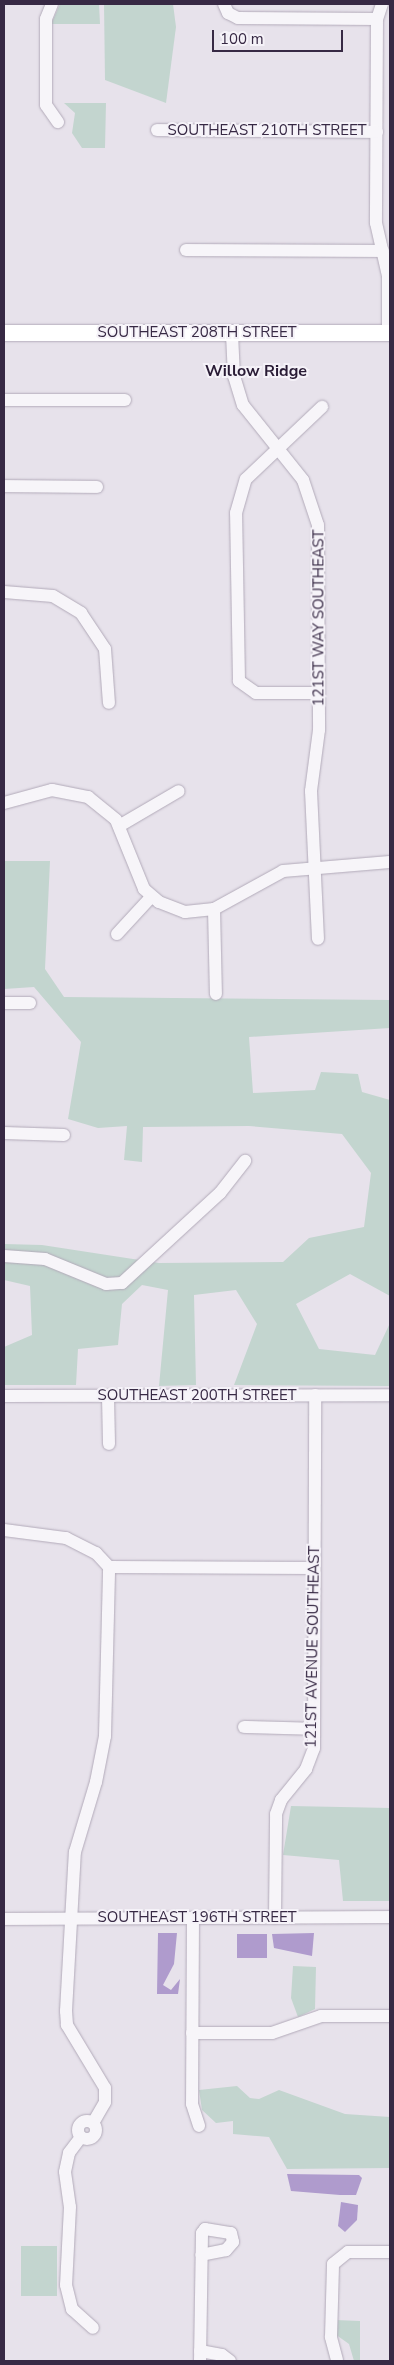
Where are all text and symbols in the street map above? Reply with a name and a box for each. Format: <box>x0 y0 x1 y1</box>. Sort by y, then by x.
scale bar <box>214 20 345 52</box>
text: 100 m <box>220 29 264 49</box>
street label: SOUTHEAST 210TH STREET <box>167 122 367 140</box>
street label: SOUTHEAST 208TH STREET <box>97 324 297 342</box>
district label: Willow Ridge <box>205 361 307 381</box>
street label: 121ST WAY SOUTHEAST <box>310 530 328 706</box>
street label: SOUTHEAST 200TH STREET <box>97 1387 297 1405</box>
street label: 121ST AVENUE SOUTHEAST <box>302 1546 324 1748</box>
street label: SOUTHEAST 196TH STREET <box>97 1909 297 1927</box>

